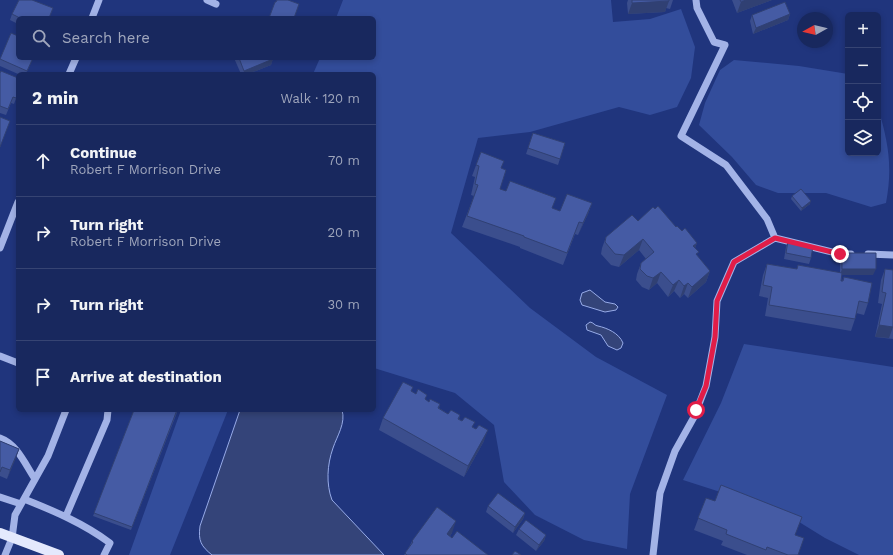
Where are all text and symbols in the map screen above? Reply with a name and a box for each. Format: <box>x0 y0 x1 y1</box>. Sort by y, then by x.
north arrow <box>797 12 833 48</box>
map controls <box>845 12 881 156</box>
button: + <box>845 12 881 48</box>
search box <box>16 16 376 60</box>
icon: search <box>30 27 52 49</box>
text: Search here <box>62 29 150 47</box>
button: − <box>845 48 881 84</box>
button: locate <box>845 84 881 120</box>
text: 2 min <box>32 88 78 108</box>
text: Walk · 120 m <box>281 91 360 106</box>
button: layers <box>845 120 881 156</box>
text: Continue <box>70 144 137 162</box>
icon: ahead <box>32 150 54 172</box>
text: 70 m <box>328 153 360 168</box>
text: Robert F Morrison Drive <box>70 162 221 177</box>
text: Turn right <box>70 216 143 234</box>
icon: right <box>32 222 54 244</box>
text: 20 m <box>328 225 360 240</box>
text: Robert F Morrison Drive <box>70 234 221 249</box>
route end <box>831 245 849 263</box>
icon: right <box>32 294 54 316</box>
text: Turn right <box>70 296 143 314</box>
text: 30 m <box>328 297 360 312</box>
icon: arrive <box>32 366 54 388</box>
text: Arrive at destination <box>70 368 222 386</box>
route start <box>687 401 705 419</box>

